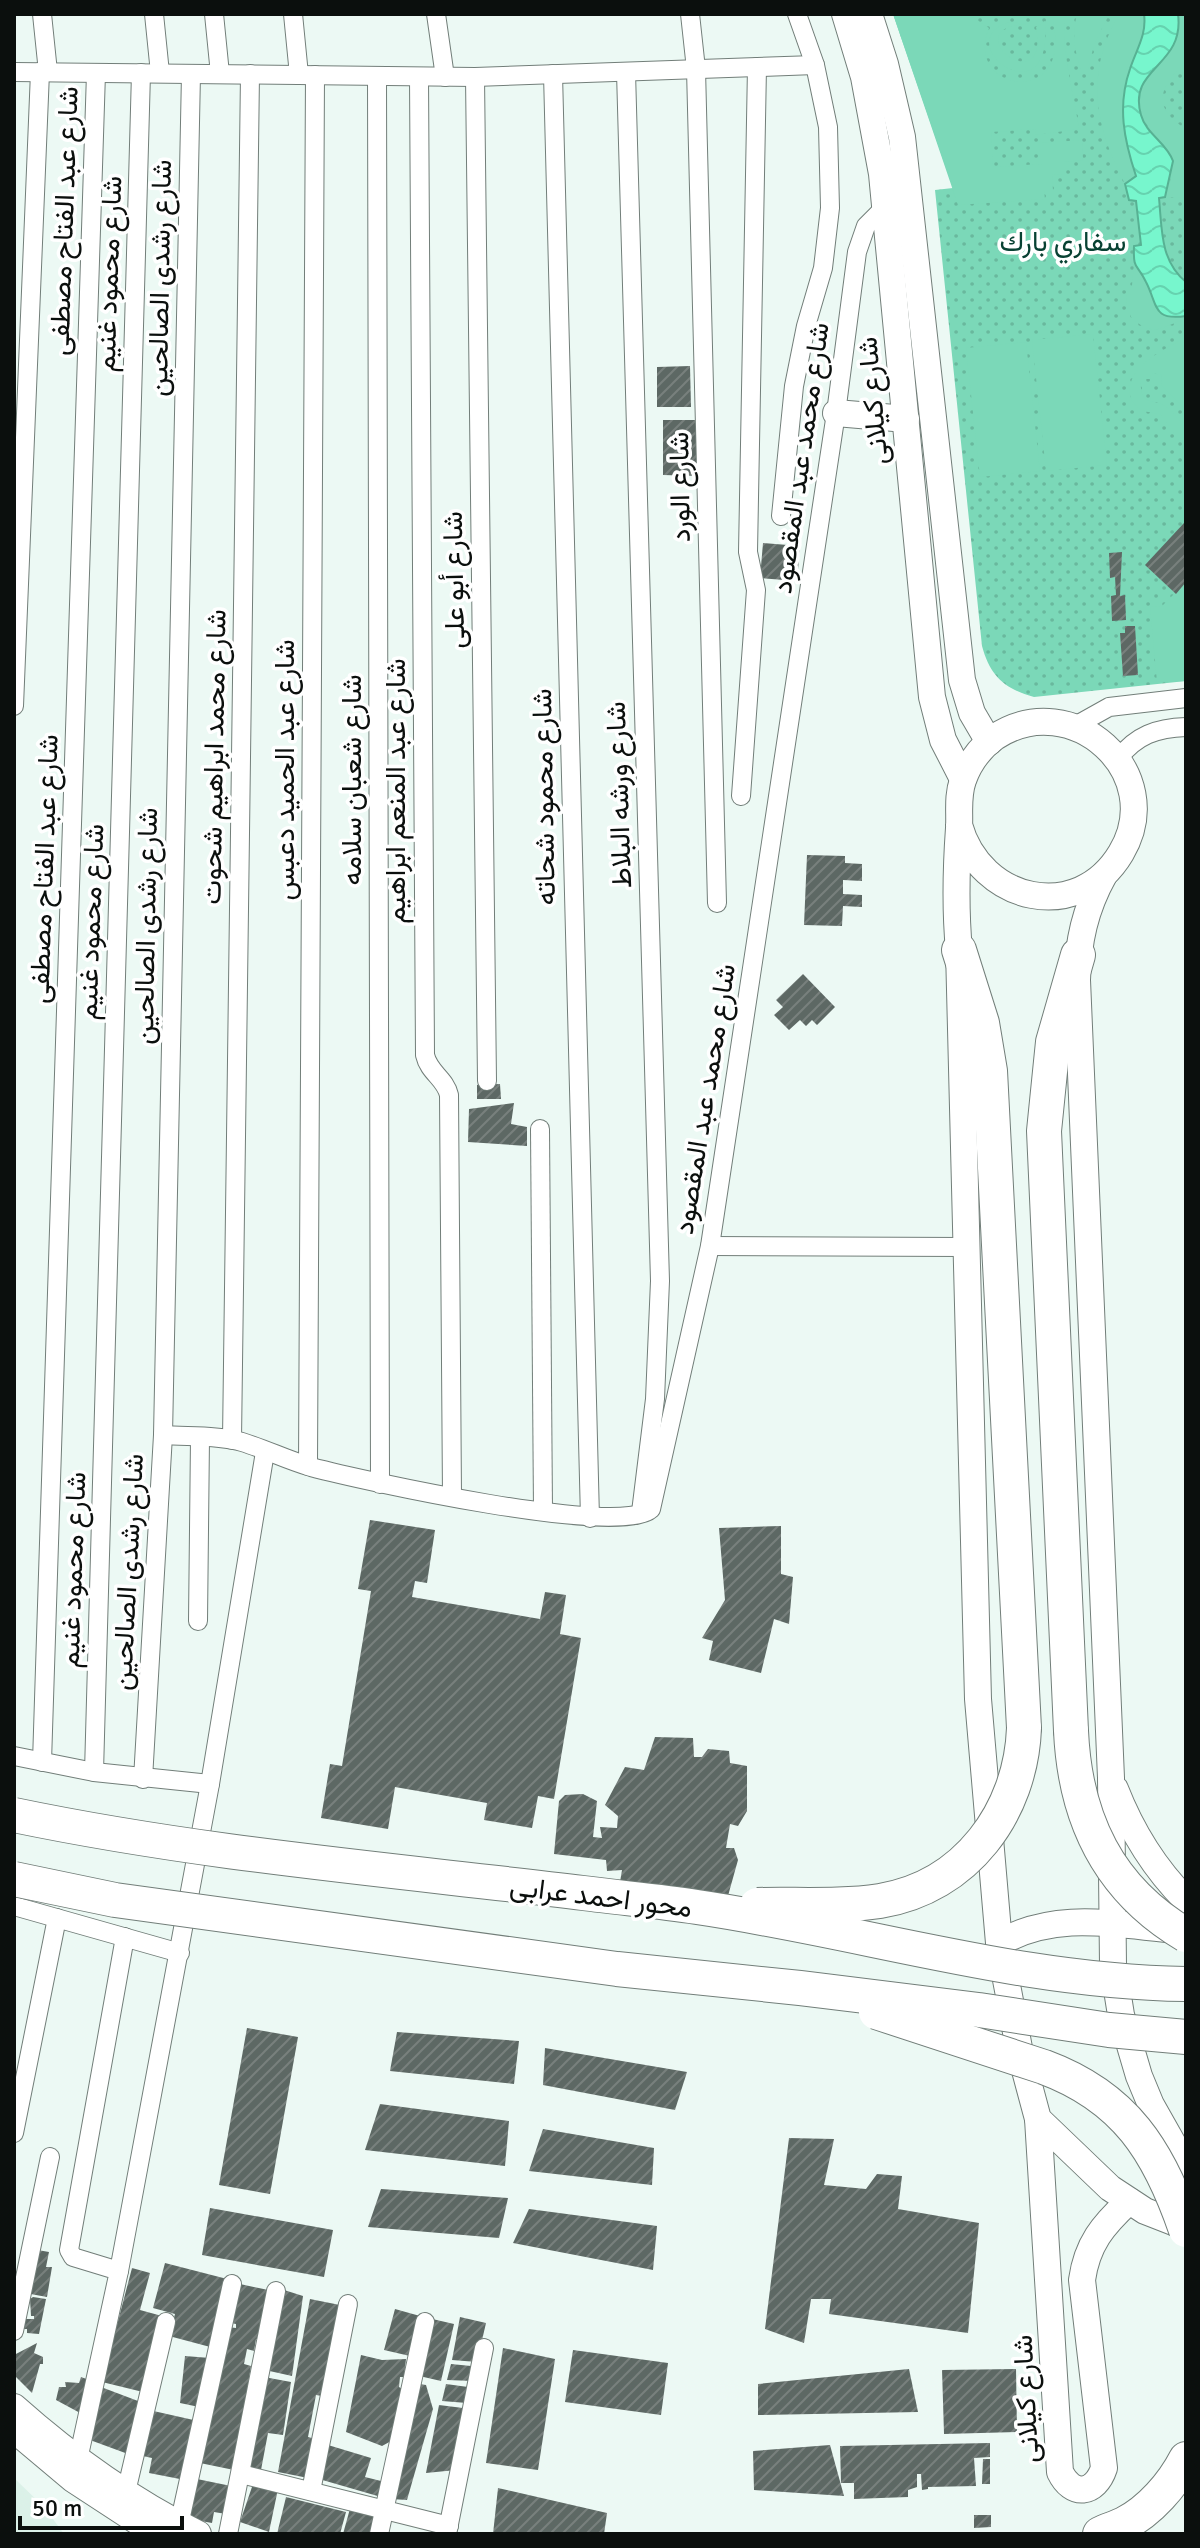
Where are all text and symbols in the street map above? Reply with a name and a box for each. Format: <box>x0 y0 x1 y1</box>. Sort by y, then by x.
street label: شارع عبد الفتاح مصطفى <box>42 86 87 356</box>
street label: شارع رشدى الصالحين <box>141 159 180 397</box>
street label: شارع محمود غنيم <box>89 175 130 373</box>
park label: سفاري بارك <box>1000 225 1126 264</box>
street label: شارع محمد عبد المقصود <box>765 320 838 596</box>
street label: شارع كيلانى <box>850 336 897 466</box>
street label: شارع الورد <box>662 432 699 542</box>
street label: شارع أبو على <box>436 511 473 649</box>
street label: شارع محمد ابراهيم شحوت <box>194 609 235 905</box>
street label: شارع عبد الحميد دعبس <box>268 639 303 901</box>
street label: شارع عبد المنعم ابراهيم <box>379 658 414 924</box>
street label: شارع شعبان سلامه <box>335 674 370 886</box>
street label: شارع محمود شحاته <box>525 688 564 906</box>
street label: شارع ورشه البلاط <box>599 701 640 889</box>
street label: شارع عبد الفتاح مصطفى <box>22 734 67 1004</box>
street label: شارع رشدى الصالحين <box>127 807 166 1045</box>
street label: شارع محمود غنيم <box>71 823 112 1021</box>
street label: شارع محمد عبد المقصود <box>667 961 744 1237</box>
street label: شارع رشدى الصالحين <box>105 1453 152 1691</box>
street label: شارع محمود غنيم <box>53 1471 94 1669</box>
street label: محور احمد عرابى <box>508 1869 694 1925</box>
street label: شارع كيلانى <box>1006 2334 1047 2464</box>
scale bar <box>20 2480 182 2530</box>
text: 50 m <box>32 2493 82 2523</box>

